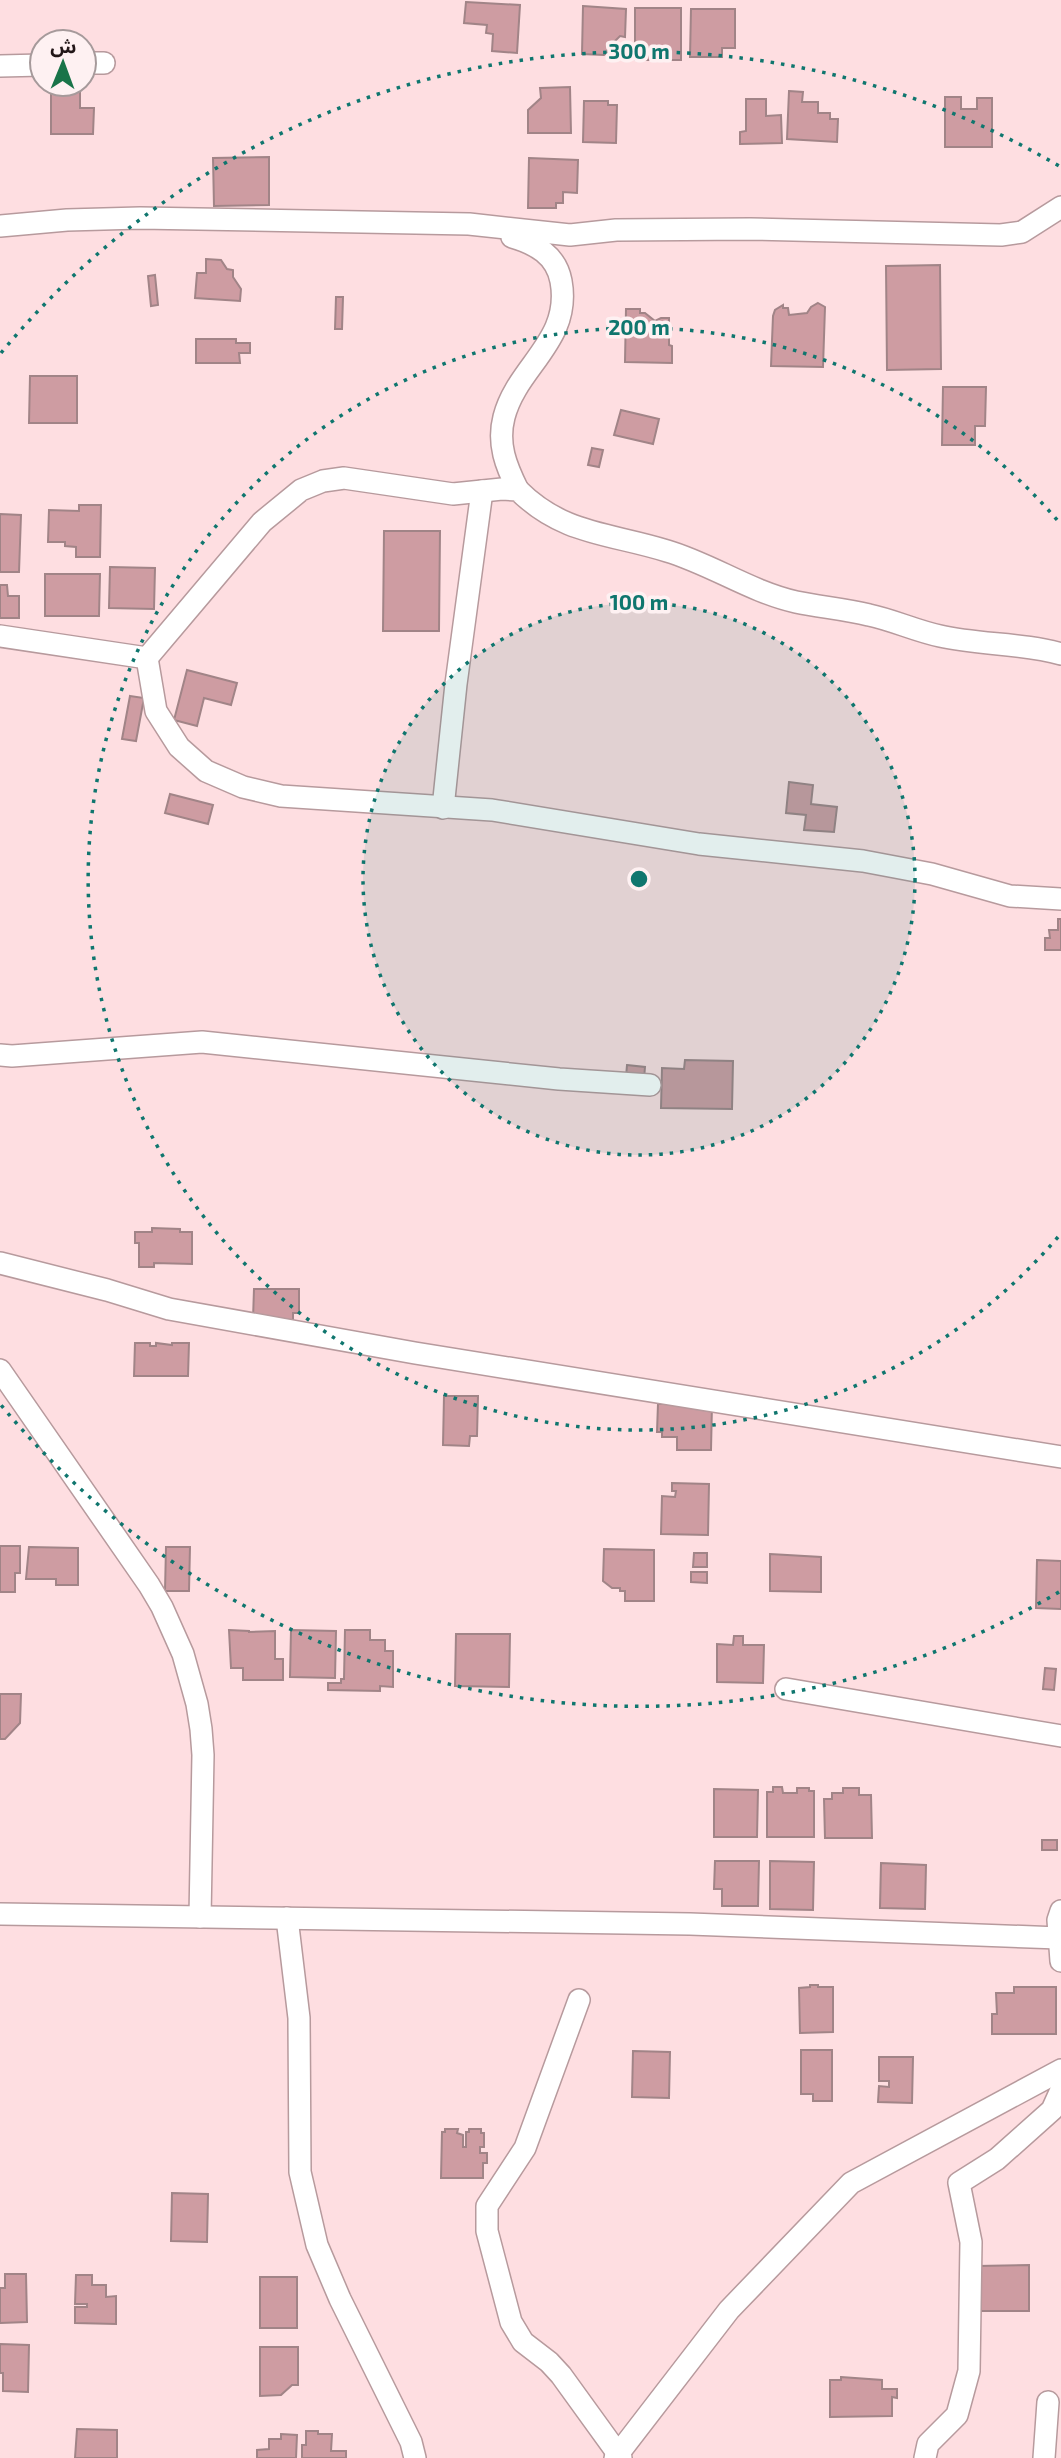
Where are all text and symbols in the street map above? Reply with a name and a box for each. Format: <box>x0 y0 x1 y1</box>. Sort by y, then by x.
north arrow <box>28 28 98 98</box>
text: ش <box>50 34 77 57</box>
text: 300 m <box>608 38 670 63</box>
text: 200 m <box>608 314 670 339</box>
text: 100 m <box>610 589 668 614</box>
centre of rings <box>627 867 651 891</box>

